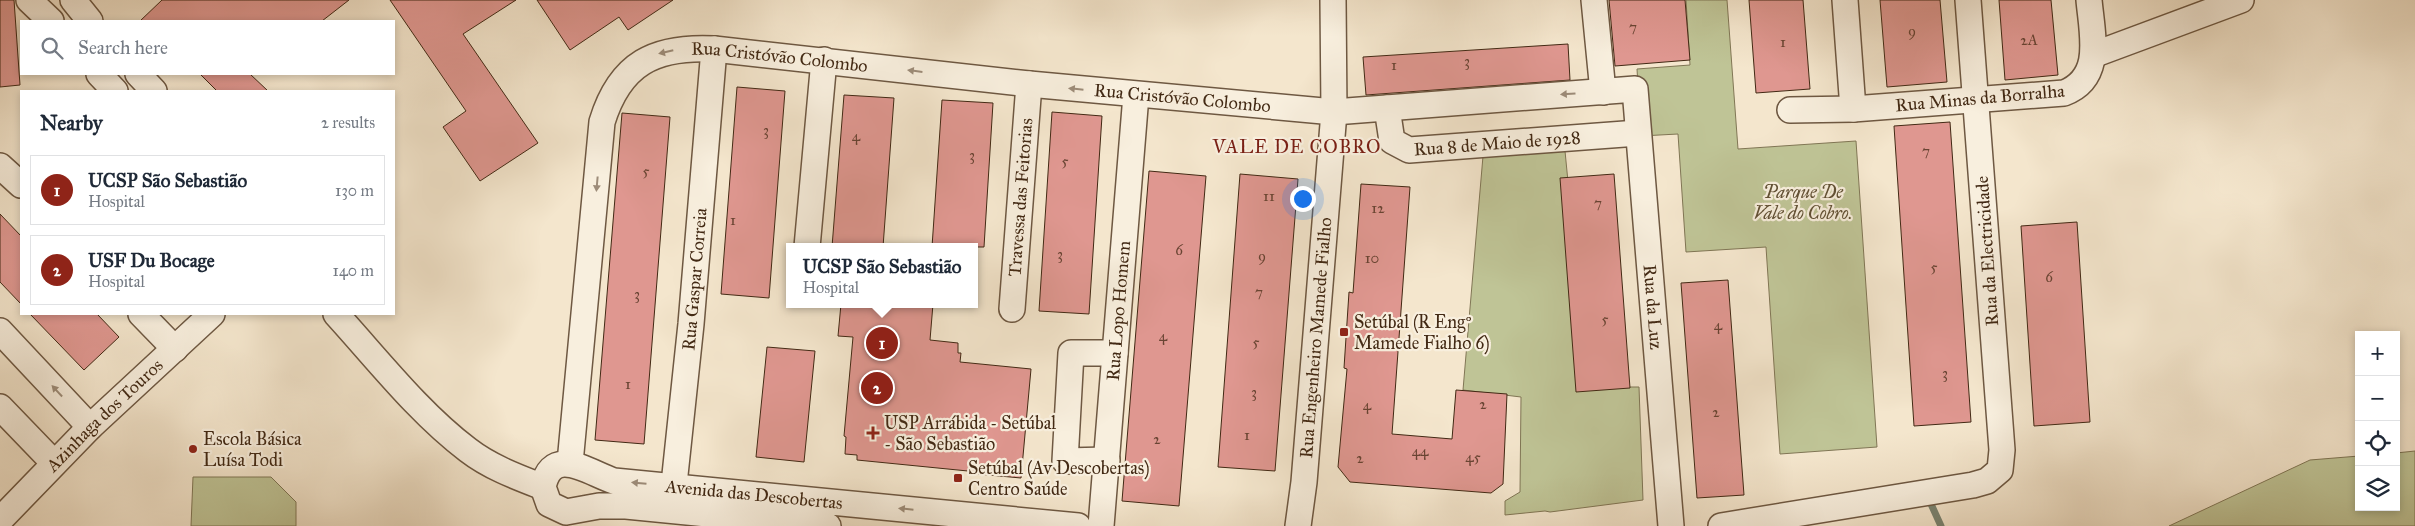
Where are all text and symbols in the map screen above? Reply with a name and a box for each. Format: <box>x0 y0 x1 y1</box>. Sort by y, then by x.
house number: 7 <box>1629 18 1637 36</box>
search box <box>20 20 395 75</box>
house number: 9 <box>1908 22 1916 40</box>
house number: 2A <box>2020 31 2038 49</box>
house number: 1 <box>1780 33 1786 51</box>
icon: search <box>38 34 66 62</box>
text: Search here <box>78 36 168 59</box>
street label: Rua Cristóvão Colombo <box>691 38 869 77</box>
one-way arrow <box>659 48 674 56</box>
house number: 3 <box>1464 52 1470 70</box>
house number: 1 <box>1391 56 1397 74</box>
one-way arrow <box>906 67 922 75</box>
street label: Rua Cristóvão Colombo <box>1093 79 1272 117</box>
street label: Rua Minas da Borralha <box>1894 80 2066 116</box>
one-way arrow <box>1068 85 1084 93</box>
one-way arrow <box>1560 91 1576 99</box>
text: Nearby <box>40 110 103 136</box>
text: 2 results <box>321 113 375 132</box>
street label: Travessa das Feitorias <box>1003 117 1037 277</box>
house number: 3 <box>763 121 769 139</box>
street label: Rua 8 de Maio de 1928 <box>1413 126 1581 161</box>
house number: 4 <box>852 127 861 145</box>
district label: VALE DE COBRO <box>1211 135 1382 158</box>
house number: 7 <box>1922 142 1930 160</box>
house number: 3 <box>969 146 975 164</box>
house number: 5 <box>1062 152 1069 170</box>
house number: 5 <box>643 162 650 180</box>
text: UCSP São Sebastião <box>88 169 247 192</box>
street label: Rua da Electricidade <box>1971 175 2003 327</box>
one-way arrow <box>592 176 600 192</box>
text: 1 <box>54 181 60 200</box>
text: 130 m <box>335 181 374 200</box>
park label: Parque De Vale do Cobro. <box>1754 181 1852 224</box>
your location <box>1290 186 1316 212</box>
house number: 11 <box>1263 187 1275 205</box>
text: Hospital <box>88 192 145 211</box>
house number: 7 <box>1594 194 1602 212</box>
house number: 12 <box>1371 199 1385 217</box>
street label: Rua Gaspar Correia <box>677 207 712 352</box>
house number: 1 <box>730 211 736 229</box>
street label: Rua Engenheiro Mamede Fialho <box>1295 217 1336 459</box>
street label: Rua Lopo Homem <box>1102 240 1135 382</box>
house number: 6 <box>1175 241 1184 259</box>
popup <box>786 243 978 308</box>
house number: 3 <box>1057 245 1063 263</box>
house number: 9 <box>1258 247 1266 265</box>
text: USF Du Bocage <box>88 249 215 272</box>
house number: 10 <box>1365 249 1379 267</box>
text: UCSP São Sebastião <box>802 255 962 278</box>
house number: 5 <box>1931 258 1938 276</box>
text: 2 <box>53 261 61 280</box>
text: 140 m <box>333 261 374 280</box>
street label: Rua da Luz <box>1639 264 1667 351</box>
house number: 6 <box>2045 268 2054 286</box>
text: Hospital <box>88 272 145 291</box>
text: Hospital <box>802 278 859 297</box>
house number: 7 <box>1255 283 1263 301</box>
house number: 3 <box>634 285 640 303</box>
house number: 5 <box>1602 310 1609 328</box>
place label: Setúbal (R Engº Mamede Fialho 6) <box>1354 311 1490 355</box>
house number: 4 <box>1714 316 1723 334</box>
pin: 1 <box>866 324 898 362</box>
marker: Setúbal (R Engº Mamede Fialho 6) <box>1338 326 1350 338</box>
house number: 4 <box>1159 327 1168 345</box>
map controls <box>2355 331 2400 511</box>
button: + <box>2355 331 2400 376</box>
house number: 5 <box>1253 333 1260 351</box>
street label: Azinhaga dos Touros <box>41 354 167 477</box>
house number: 3 <box>1942 364 1948 382</box>
pin: 2 <box>861 369 893 407</box>
house number: 1 <box>625 375 631 393</box>
button: − <box>2355 376 2400 421</box>
house number: 3 <box>1251 383 1257 401</box>
one-way arrow <box>51 386 63 398</box>
house number: 2 <box>1479 395 1487 413</box>
house number: 4 <box>1363 396 1372 414</box>
house number: 2 <box>1712 403 1720 421</box>
place label: USP Arrábida - Setúbal - São Sebastião <box>884 412 1056 455</box>
button: locate <box>2355 421 2400 466</box>
marker: USP Arrábida - Setúbal - São Sebastião <box>866 426 880 440</box>
house number: 1 <box>1244 426 1250 444</box>
place label: Escola Básica Luísa Todi <box>203 428 302 471</box>
house number: 2 <box>1153 430 1161 448</box>
house number: 44 <box>1412 442 1429 460</box>
marker: Escola Básica Luísa Todi <box>187 443 199 455</box>
house number: 45 <box>1465 448 1481 466</box>
house number: 2 <box>1356 449 1364 467</box>
place label: Setúbal (Av Descobertas) Centro Saúde <box>968 457 1150 500</box>
button: layers <box>2355 466 2400 511</box>
marker: Setúbal (Av Descobertas) Centro Saúde <box>952 472 964 484</box>
street label: Avenida das Descobertas <box>663 475 844 514</box>
one-way arrow <box>631 479 647 487</box>
one-way arrow <box>897 505 913 513</box>

